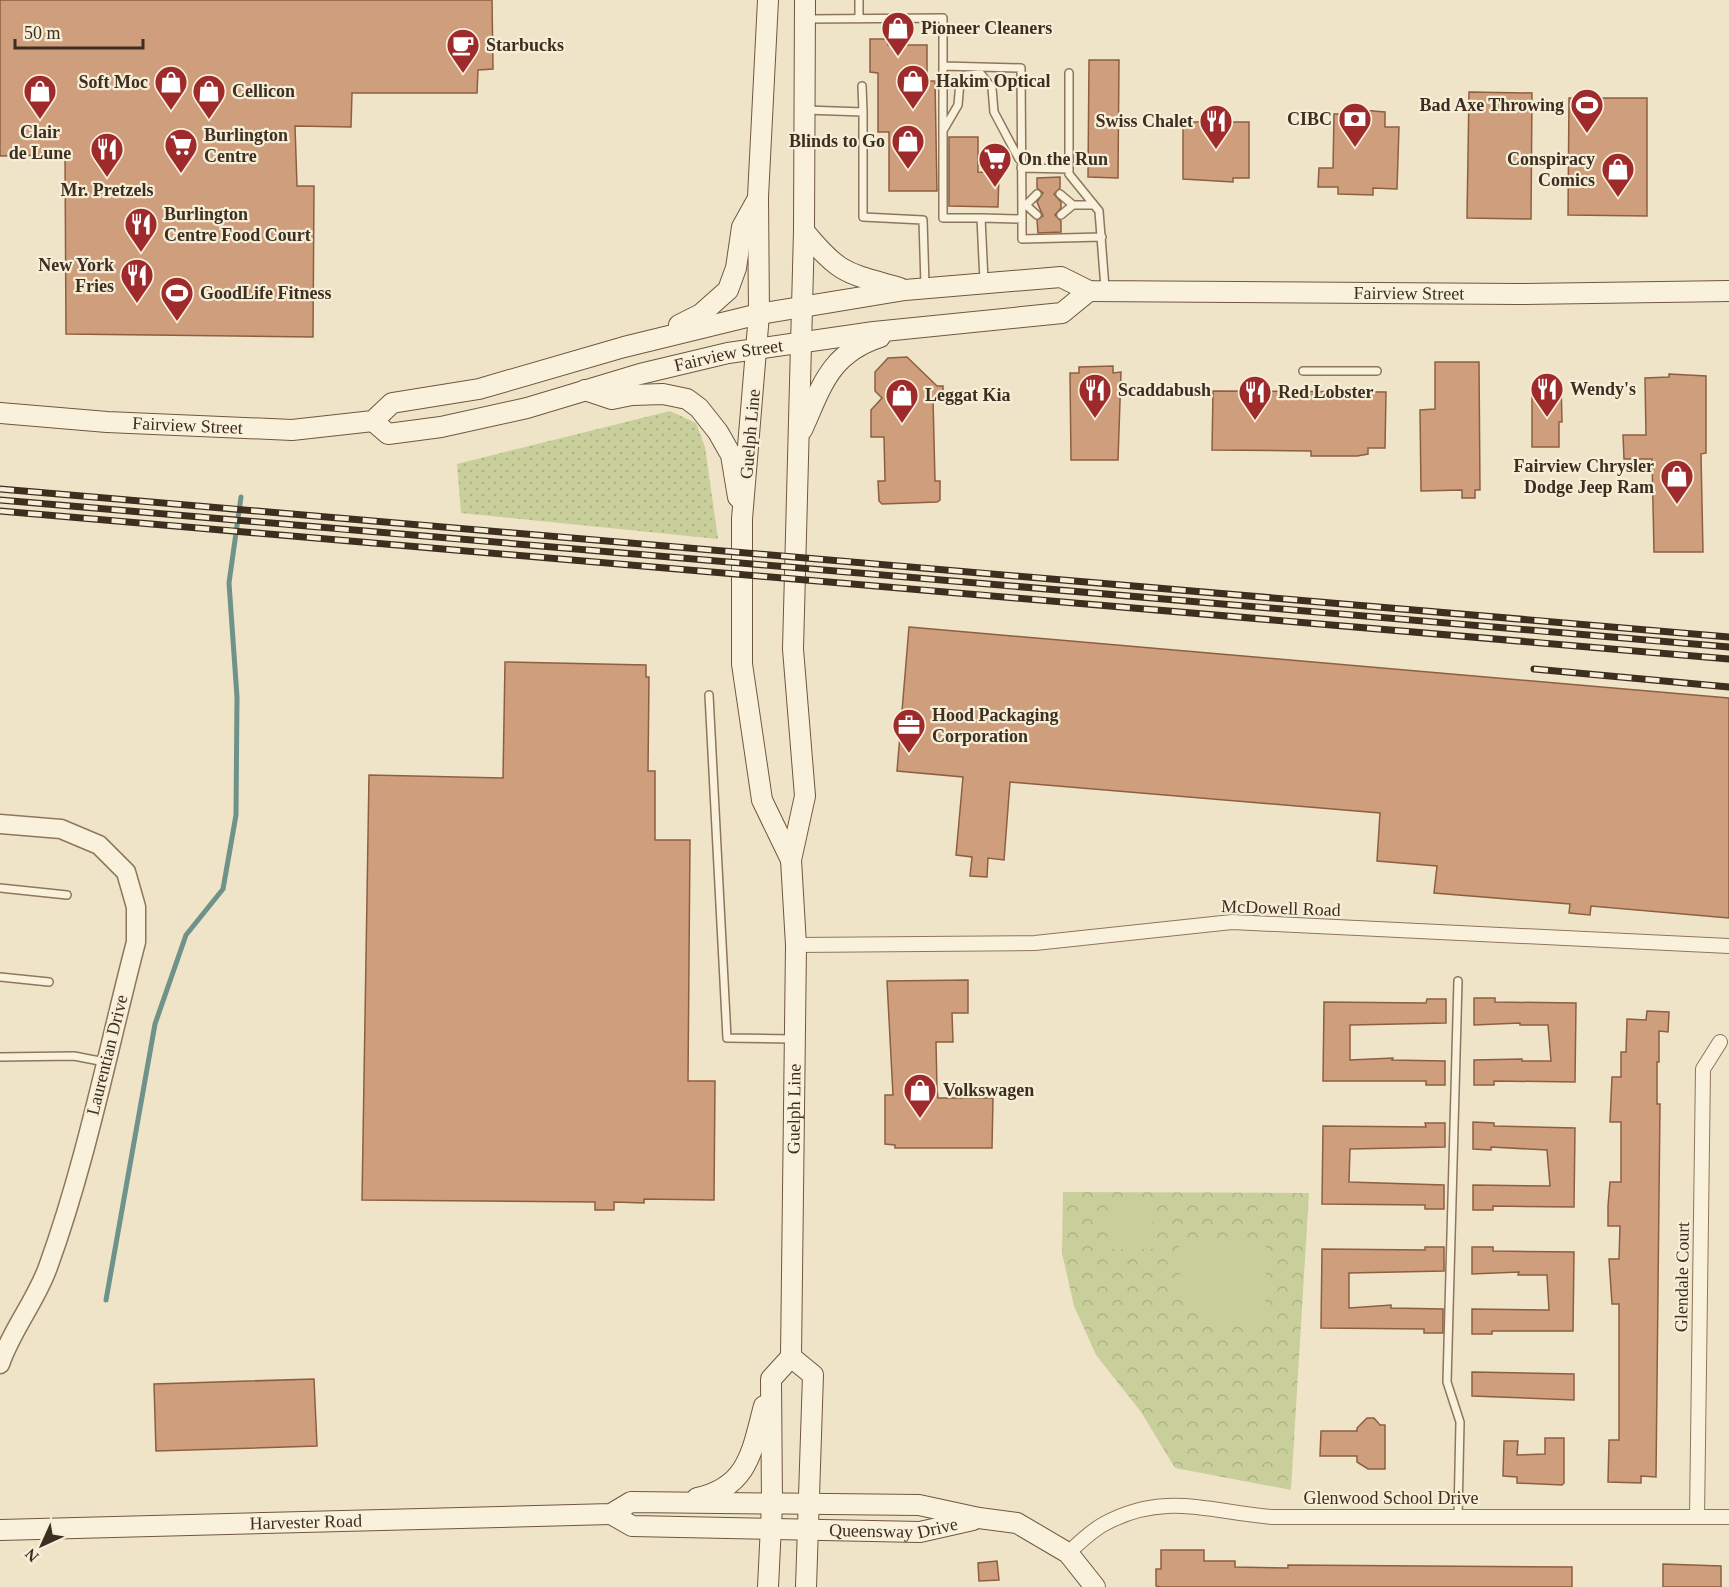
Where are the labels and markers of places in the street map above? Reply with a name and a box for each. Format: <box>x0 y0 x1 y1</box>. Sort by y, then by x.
shop icon: Pioneer Cleaners <box>880 10 916 57</box>
place label: Pioneer Cleaners <box>921 18 1052 38</box>
cafe icon: Starbucks <box>445 27 481 74</box>
place label: Starbucks <box>486 35 564 55</box>
shop icon: Hakim Optical <box>895 63 931 110</box>
shop icon: Soft Moc <box>153 64 189 111</box>
place label: Hakim Optical <box>936 71 1051 91</box>
place label: Soft Moc <box>79 72 148 92</box>
shop icon: Clair de Lune <box>22 73 58 120</box>
shop icon: Cellicon <box>191 73 227 120</box>
place label: Cellicon <box>232 81 295 101</box>
sports icon: Bad Axe Throwing <box>1569 87 1605 134</box>
place label: Bad Axe Throwing <box>1420 95 1564 115</box>
bank icon: CIBC <box>1337 101 1373 148</box>
restaurant icon: Swiss Chalet <box>1198 103 1234 150</box>
place label: CIBC <box>1287 109 1332 129</box>
place label: Swiss Chalet <box>1095 111 1193 131</box>
place label: Clair de Lune <box>9 122 71 163</box>
shop icon: Blinds to Go <box>890 123 926 170</box>
place label: Burlington Centre <box>204 125 288 166</box>
supermarket icon: Burlington Centre <box>163 127 199 174</box>
restaurant icon: Mr. Pretzels <box>89 131 125 178</box>
place label: Blinds to Go <box>789 131 885 151</box>
supermarket icon: On the Run <box>977 141 1013 188</box>
place label: On the Run <box>1018 149 1108 169</box>
place label: Conspiracy Comics <box>1507 149 1595 190</box>
shop icon: Conspiracy Comics <box>1600 151 1636 198</box>
place label: Mr. Pretzels <box>61 180 153 200</box>
place label: Burlington Centre Food Court <box>164 204 311 245</box>
restaurant icon: Burlington Centre Food Court <box>123 206 159 253</box>
place label: New York Fries <box>38 255 114 296</box>
restaurant icon: New York Fries <box>119 257 155 304</box>
sports icon: GoodLife Fitness <box>159 275 195 322</box>
place label: GoodLife Fitness <box>200 283 332 303</box>
restaurant icon: Wendy's <box>1529 371 1565 418</box>
restaurant icon: Scaddabush <box>1077 372 1113 419</box>
restaurant icon: Red Lobster <box>1237 374 1273 421</box>
shop icon: Leggat Kia <box>884 377 920 424</box>
place label: Wendy's <box>1570 379 1636 399</box>
place label: Scaddabush <box>1118 380 1211 400</box>
place label: Red Lobster <box>1278 382 1374 402</box>
place label: Leggat Kia <box>925 385 1011 405</box>
place label: Fairview Chrysler Dodge Jeep Ram <box>1514 456 1654 497</box>
shop icon: Fairview Chrysler Dodge Jeep Ram <box>1659 458 1695 505</box>
place label: Hood Packaging Corporation <box>932 705 1059 746</box>
office icon: Hood Packaging Corporation <box>891 707 927 754</box>
shop icon: Volkswagen <box>902 1072 938 1119</box>
place label: Volkswagen <box>943 1080 1034 1100</box>

